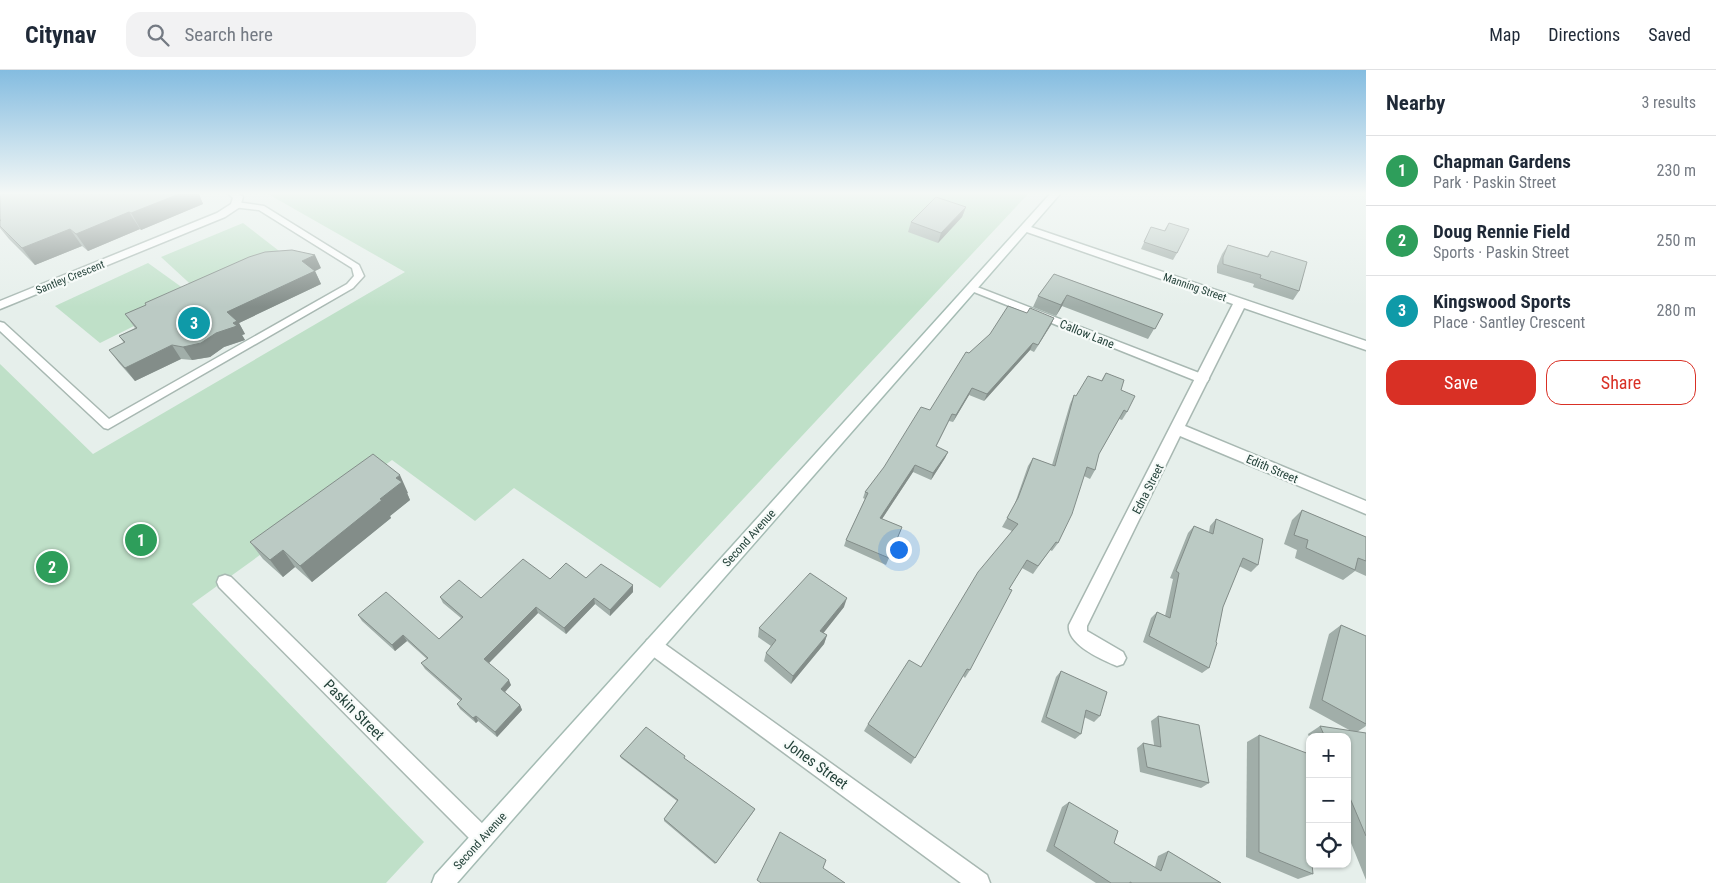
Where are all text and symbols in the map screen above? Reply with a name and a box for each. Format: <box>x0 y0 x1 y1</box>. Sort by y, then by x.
search box <box>126 12 476 57</box>
text: Citynav <box>25 21 96 49</box>
icon: search <box>144 21 172 49</box>
text: Search here <box>184 23 273 46</box>
text: Map <box>1489 24 1520 45</box>
text: Directions <box>1548 24 1620 45</box>
text: Saved <box>1648 24 1691 45</box>
text: Nearby <box>1386 91 1445 115</box>
text: 3 results <box>1641 93 1696 112</box>
text: Chapman Gardens <box>1433 150 1571 173</box>
text: 1 <box>1398 161 1406 180</box>
text: 230 m <box>1657 161 1696 180</box>
text: Park · Paskin Street <box>1433 173 1556 192</box>
text: Doug Rennie Field <box>1433 220 1570 243</box>
text: 2 <box>1398 231 1406 250</box>
text: 250 m <box>1657 231 1696 250</box>
text: Sports · Paskin Street <box>1433 243 1569 262</box>
street label: Santley Crescent <box>34 258 106 297</box>
street label: Manning Street <box>1162 271 1228 304</box>
text: Kingswood Sports <box>1433 290 1571 313</box>
text: 3 <box>1398 301 1406 320</box>
text: 280 m <box>1657 301 1696 320</box>
pin: 3 <box>178 304 210 342</box>
text: Place · Santley Crescent <box>1433 313 1585 332</box>
street label: Callow Lane <box>1058 317 1117 351</box>
button: Save <box>1386 360 1536 405</box>
button: Share <box>1546 360 1696 405</box>
street label: Edith Street <box>1244 452 1300 486</box>
street label: Edna Street <box>1129 461 1167 516</box>
street label: Second Avenue <box>720 506 779 570</box>
pin: 1 <box>125 521 157 559</box>
your location <box>886 537 912 563</box>
pin: 2 <box>36 548 68 586</box>
street label: Paskin Street <box>320 676 388 744</box>
map controls <box>1306 733 1351 868</box>
button: + <box>1306 733 1351 778</box>
street label: Jones Street <box>781 735 851 793</box>
button: − <box>1306 778 1351 823</box>
street label: Second Avenue <box>451 809 510 873</box>
button: locate <box>1306 823 1351 868</box>

